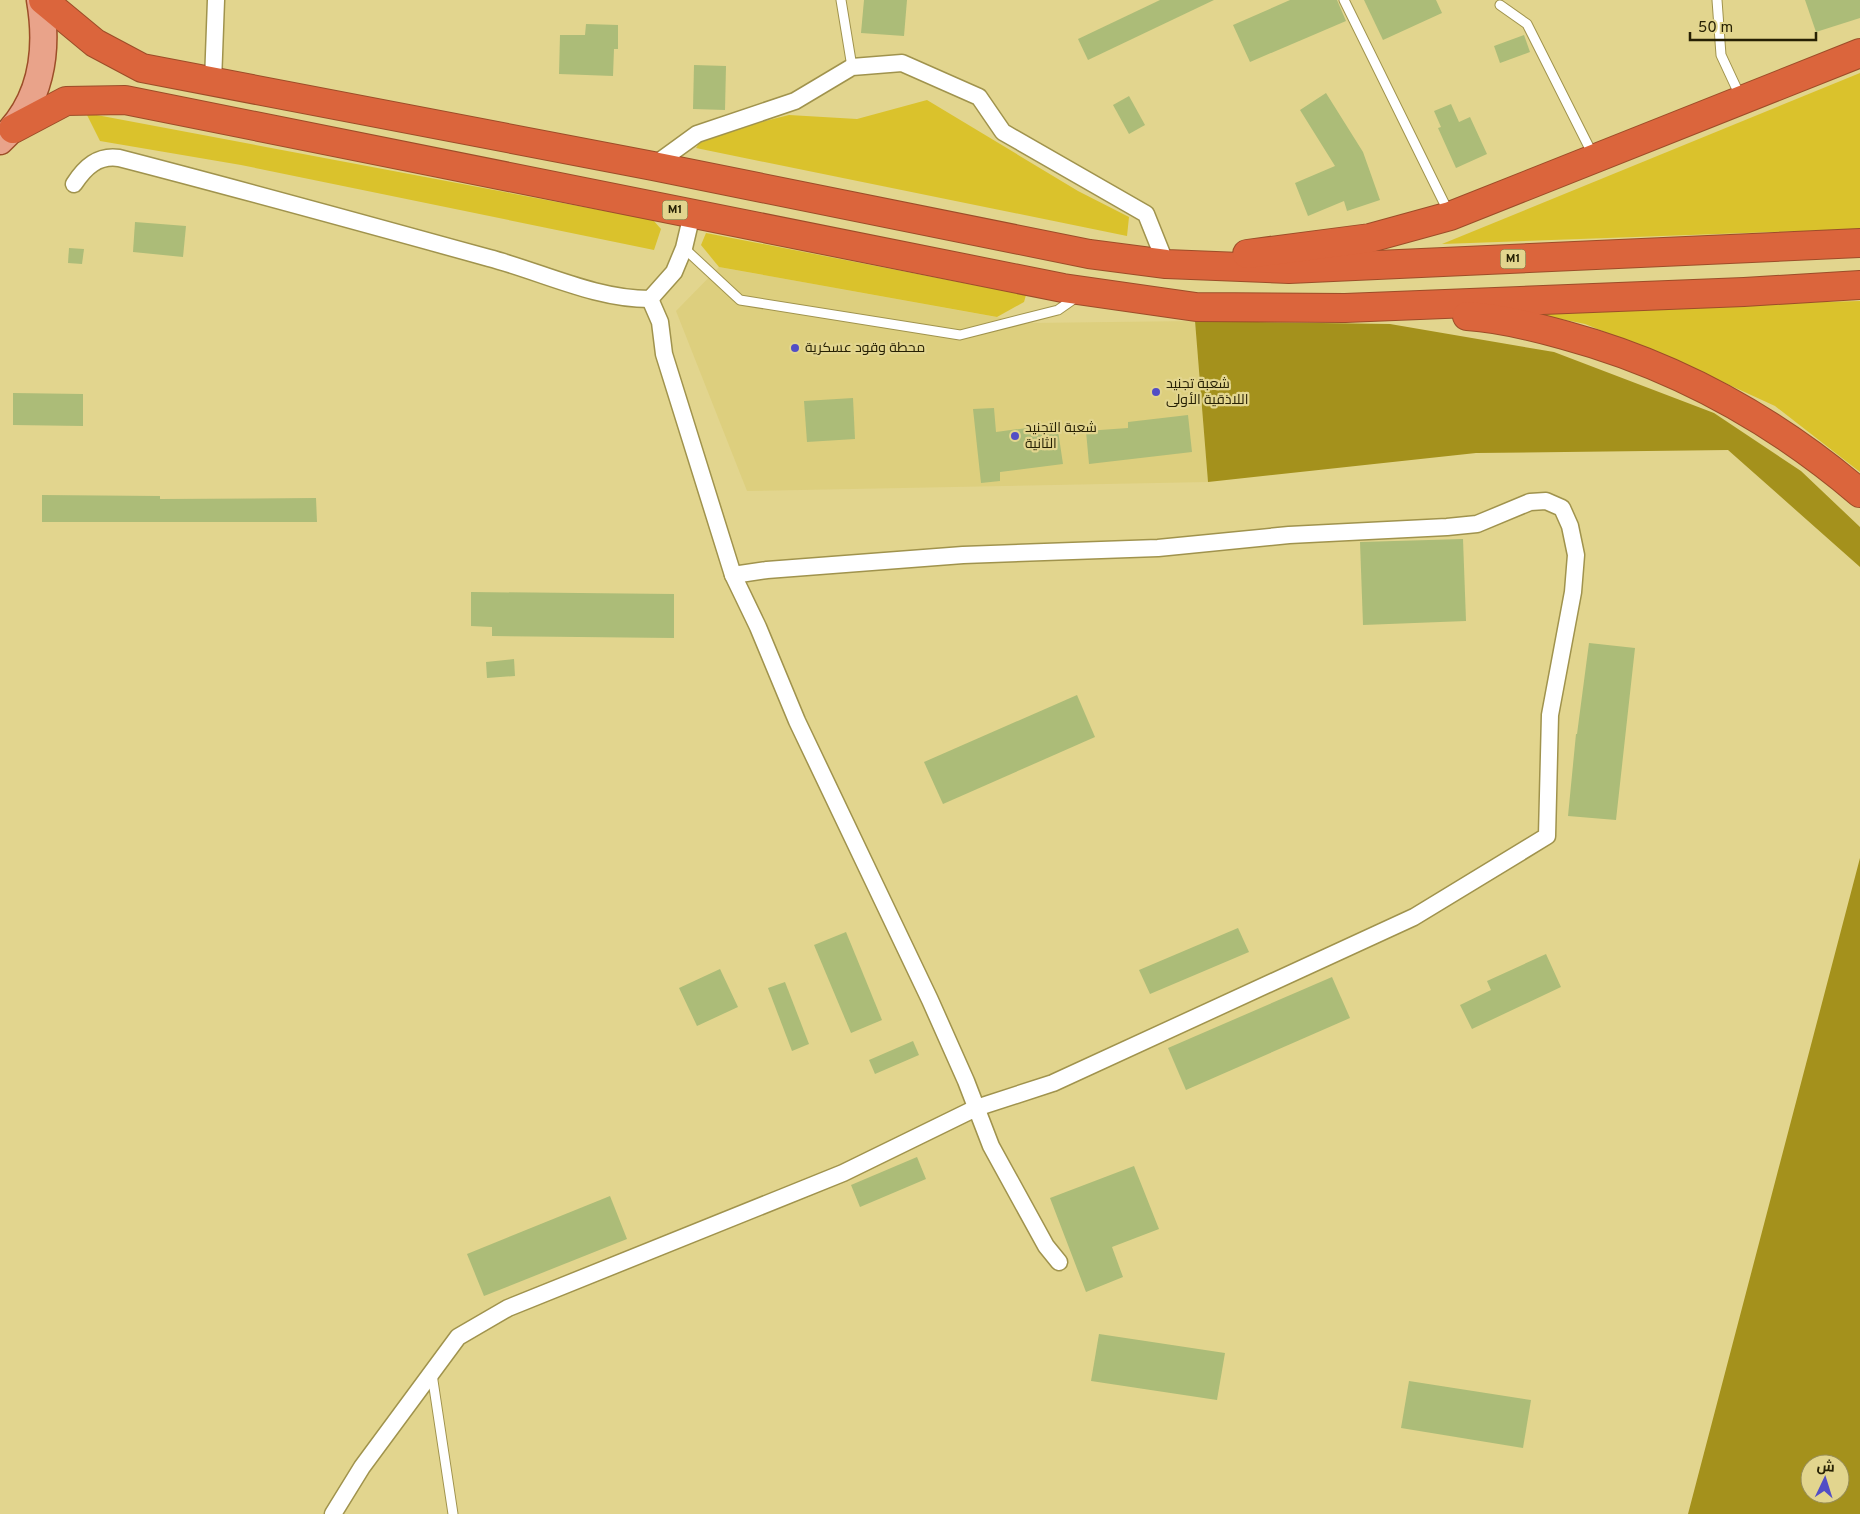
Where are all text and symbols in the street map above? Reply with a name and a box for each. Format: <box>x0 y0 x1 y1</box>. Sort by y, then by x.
scale bar <box>1690 10 1816 42</box>
text: 50 m <box>1698 19 1733 38</box>
road number: M1 <box>662 200 688 220</box>
road number: M1 <box>1500 250 1526 268</box>
place label: محطة وقود عسكرية <box>805 340 925 357</box>
marker: محطة وقود عسكرية <box>789 342 801 354</box>
place label: شعبة تجنيد اللاذقية الأولى <box>1166 376 1248 409</box>
marker: شعبة تجنيد اللاذقية الأولى <box>1150 386 1162 398</box>
place label: شعبة التجنيد الثانية <box>1025 420 1097 453</box>
marker: شعبة التجنيد الثانية <box>1009 430 1021 442</box>
north arrow <box>1800 1454 1850 1504</box>
text: ش <box>1816 1457 1835 1477</box>

